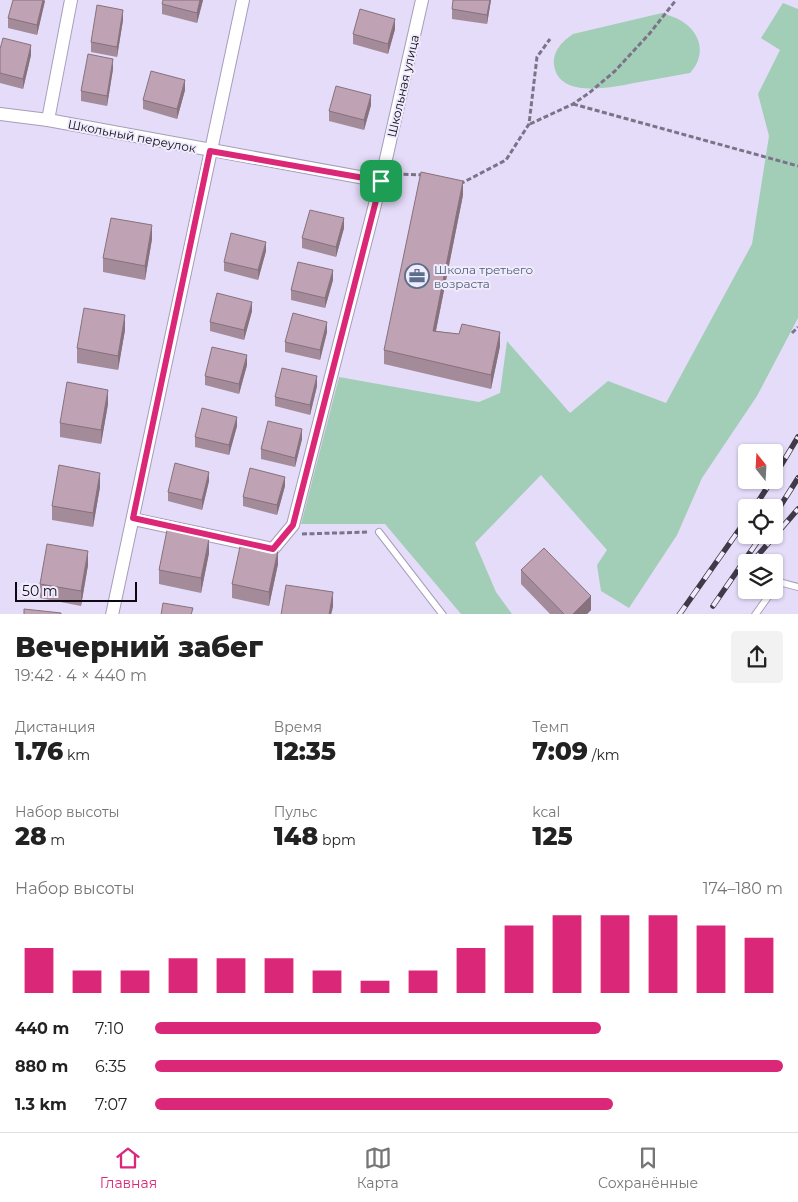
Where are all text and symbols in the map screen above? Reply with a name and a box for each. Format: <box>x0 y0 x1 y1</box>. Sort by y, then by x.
street label: Школьная улица <box>384 33 422 139</box>
street label: Школьный переулок <box>67 116 197 156</box>
pin <box>360 160 402 202</box>
icon: arrive <box>367 167 395 195</box>
place label: Школа третьего возраста <box>434 262 534 291</box>
office icon: Школа третьего возраста <box>404 263 430 289</box>
north arrow <box>738 444 782 489</box>
map controls <box>738 444 783 599</box>
button: locate <box>738 499 783 544</box>
button: layers <box>738 554 783 599</box>
scale bar <box>15 580 138 603</box>
text: 50 m <box>22 582 58 600</box>
text: Вечерний забег <box>15 630 263 664</box>
button: share <box>731 631 783 683</box>
text: 19:42 · 4 × 440 m <box>15 666 147 685</box>
text: Дистанция <box>15 718 95 736</box>
text: Время <box>274 718 322 736</box>
text: Темп <box>532 718 569 736</box>
text: 1.76 <box>15 736 63 766</box>
text: 12:35 <box>274 736 336 766</box>
text: 7:09 <box>532 736 588 766</box>
text: km <box>63 746 90 764</box>
text: /km <box>588 746 620 764</box>
text: Набор высоты <box>15 803 120 821</box>
text: Пульс <box>274 803 317 821</box>
text: kcal <box>532 803 560 821</box>
text: 28 <box>15 821 47 851</box>
text: 148 <box>274 821 318 851</box>
text: 125 <box>532 821 573 851</box>
text: m <box>47 831 65 849</box>
text: bpm <box>318 831 356 849</box>
text: Набор высоты <box>15 879 135 898</box>
text: 174–180 m <box>703 879 783 898</box>
text: 440 m <box>15 1019 69 1038</box>
text: 7:10 <box>95 1019 124 1038</box>
text: 880 m <box>15 1057 68 1076</box>
text: 6:35 <box>95 1057 126 1076</box>
text: 1.3 km <box>15 1095 67 1114</box>
text: 7:07 <box>95 1095 127 1114</box>
tab: Главная <box>100 1144 157 1192</box>
tab: Карта <box>357 1144 399 1192</box>
tab: Сохранённые <box>598 1144 698 1192</box>

